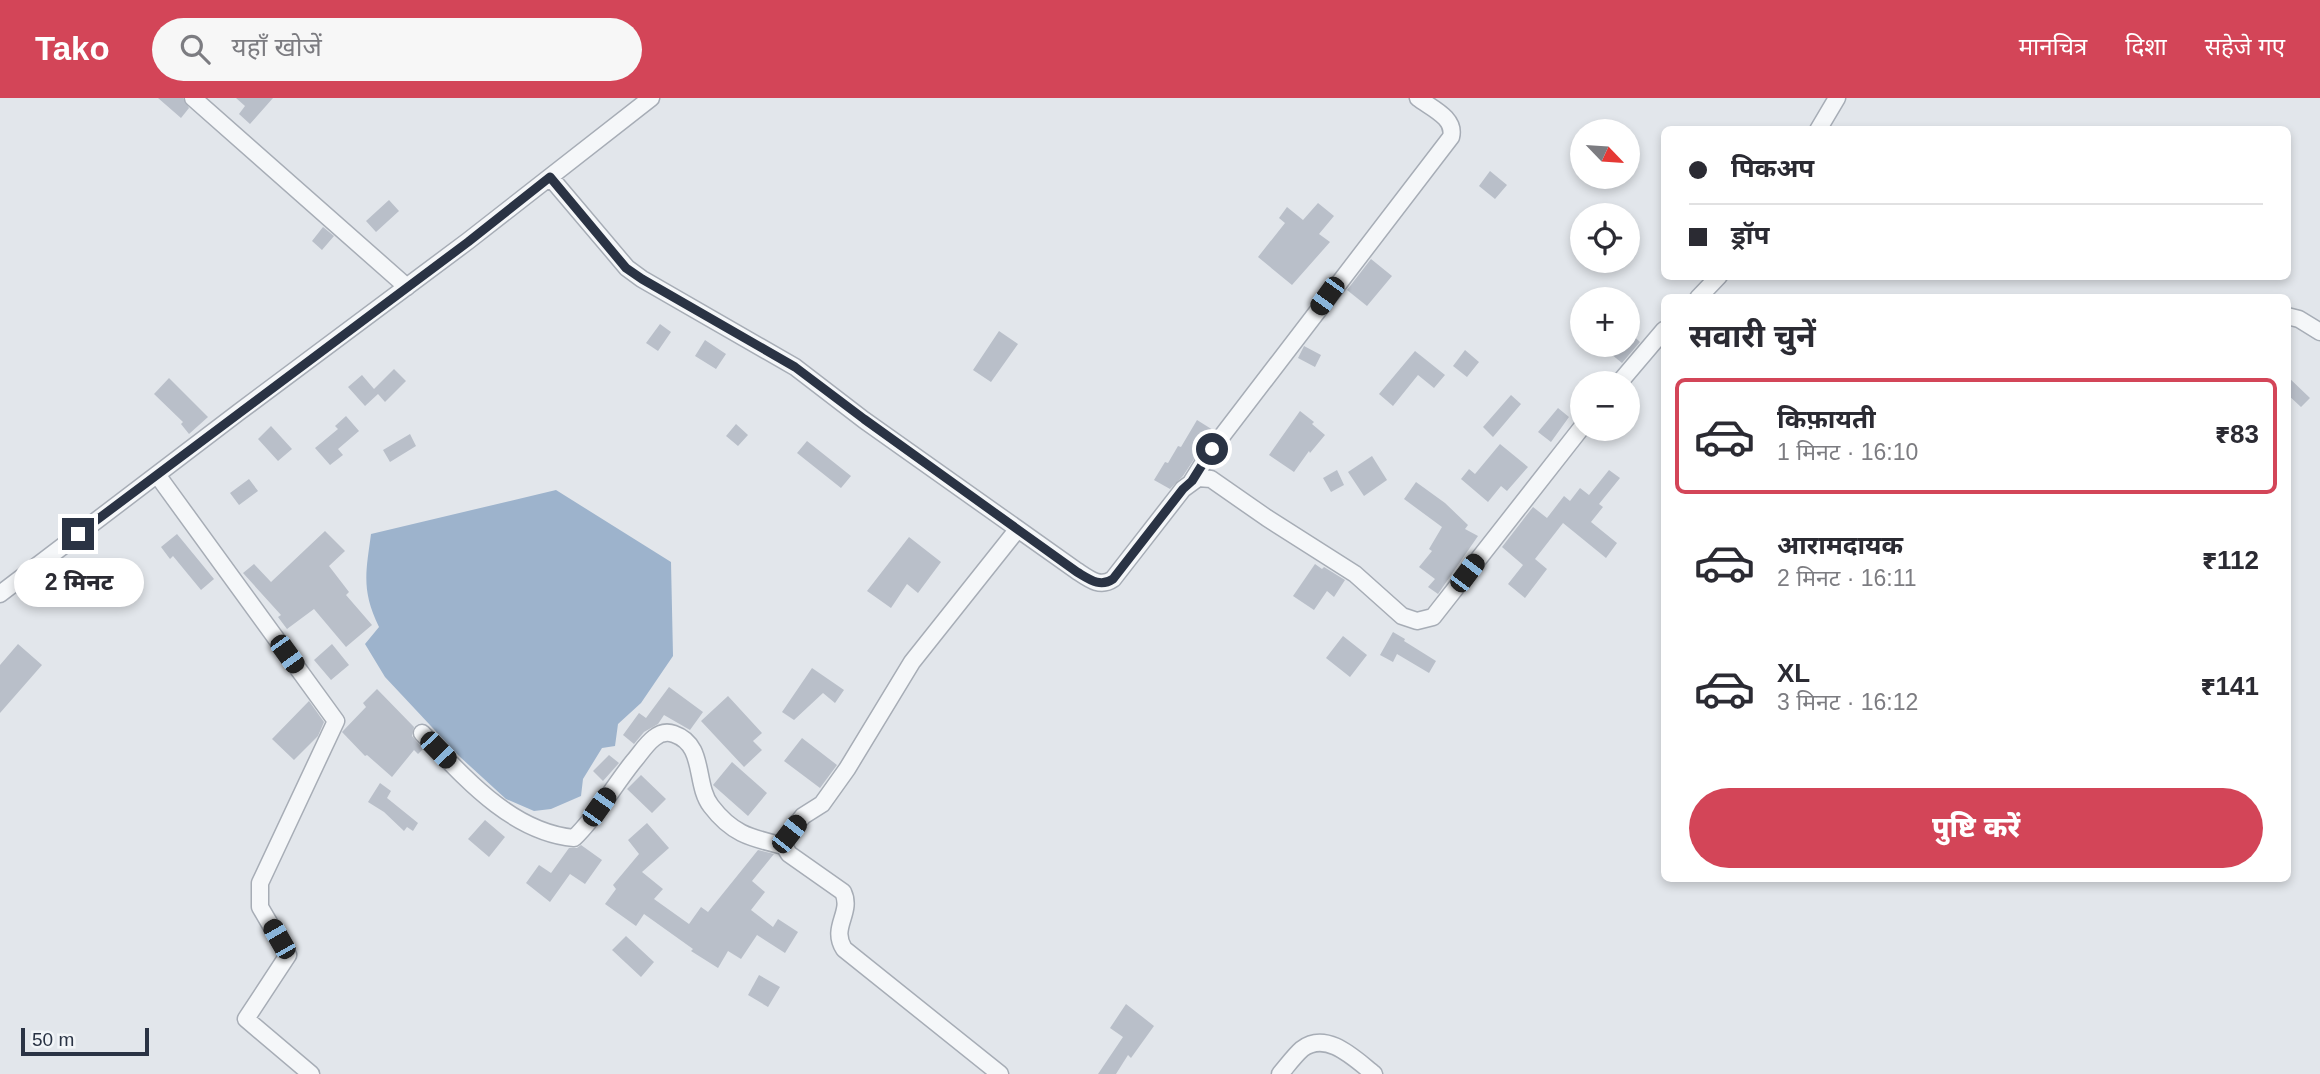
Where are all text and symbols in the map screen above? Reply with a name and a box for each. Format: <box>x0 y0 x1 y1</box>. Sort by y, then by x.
search box <box>152 18 642 81</box>
text: Tako <box>35 30 110 67</box>
icon: search <box>176 30 214 68</box>
text: यहाँ खोजें <box>232 32 322 62</box>
text: मानचित्र <box>2019 33 2087 60</box>
text: दिशा <box>2125 33 2167 60</box>
text: सहेजे गए <box>2205 33 2285 60</box>
north arrow <box>1570 119 1640 189</box>
map controls <box>1570 119 1640 441</box>
text: पिकअप <box>1731 153 1814 183</box>
button: locate <box>1570 203 1640 273</box>
text: ड्रॉप <box>1731 220 1769 250</box>
car <box>1307 273 1348 319</box>
button: + <box>1570 287 1640 357</box>
text: सवारी चुनें <box>1689 318 1816 354</box>
button: − <box>1570 371 1640 441</box>
text: किफ़ायती <box>1777 404 1876 434</box>
icon: car <box>1693 405 1756 468</box>
text: ₹83 <box>2215 419 2259 449</box>
route start <box>1196 433 1228 465</box>
text: 1 मिनट · 16:10 <box>1777 439 1918 465</box>
route end <box>62 518 94 550</box>
text: आरामदायक <box>1777 530 1903 560</box>
icon: car <box>1693 531 1756 594</box>
text: ₹112 <box>2202 545 2259 575</box>
car <box>1446 550 1489 596</box>
callout: 2 मिनट <box>13 558 143 607</box>
text: 2 मिनट · 16:11 <box>1777 565 1917 591</box>
text: 2 मिनट <box>45 569 113 595</box>
car <box>267 631 308 677</box>
icon: car <box>1693 657 1756 720</box>
text: XL <box>1777 658 1810 688</box>
text: ₹141 <box>2201 671 2259 701</box>
text: 3 मिनट · 16:12 <box>1777 689 1918 715</box>
car <box>416 728 461 772</box>
car <box>579 784 620 830</box>
button: पुष्टि करें <box>1689 788 2263 868</box>
car <box>768 811 811 857</box>
car <box>260 916 299 962</box>
scale bar <box>21 1025 149 1057</box>
text: 50 m <box>32 1029 74 1050</box>

